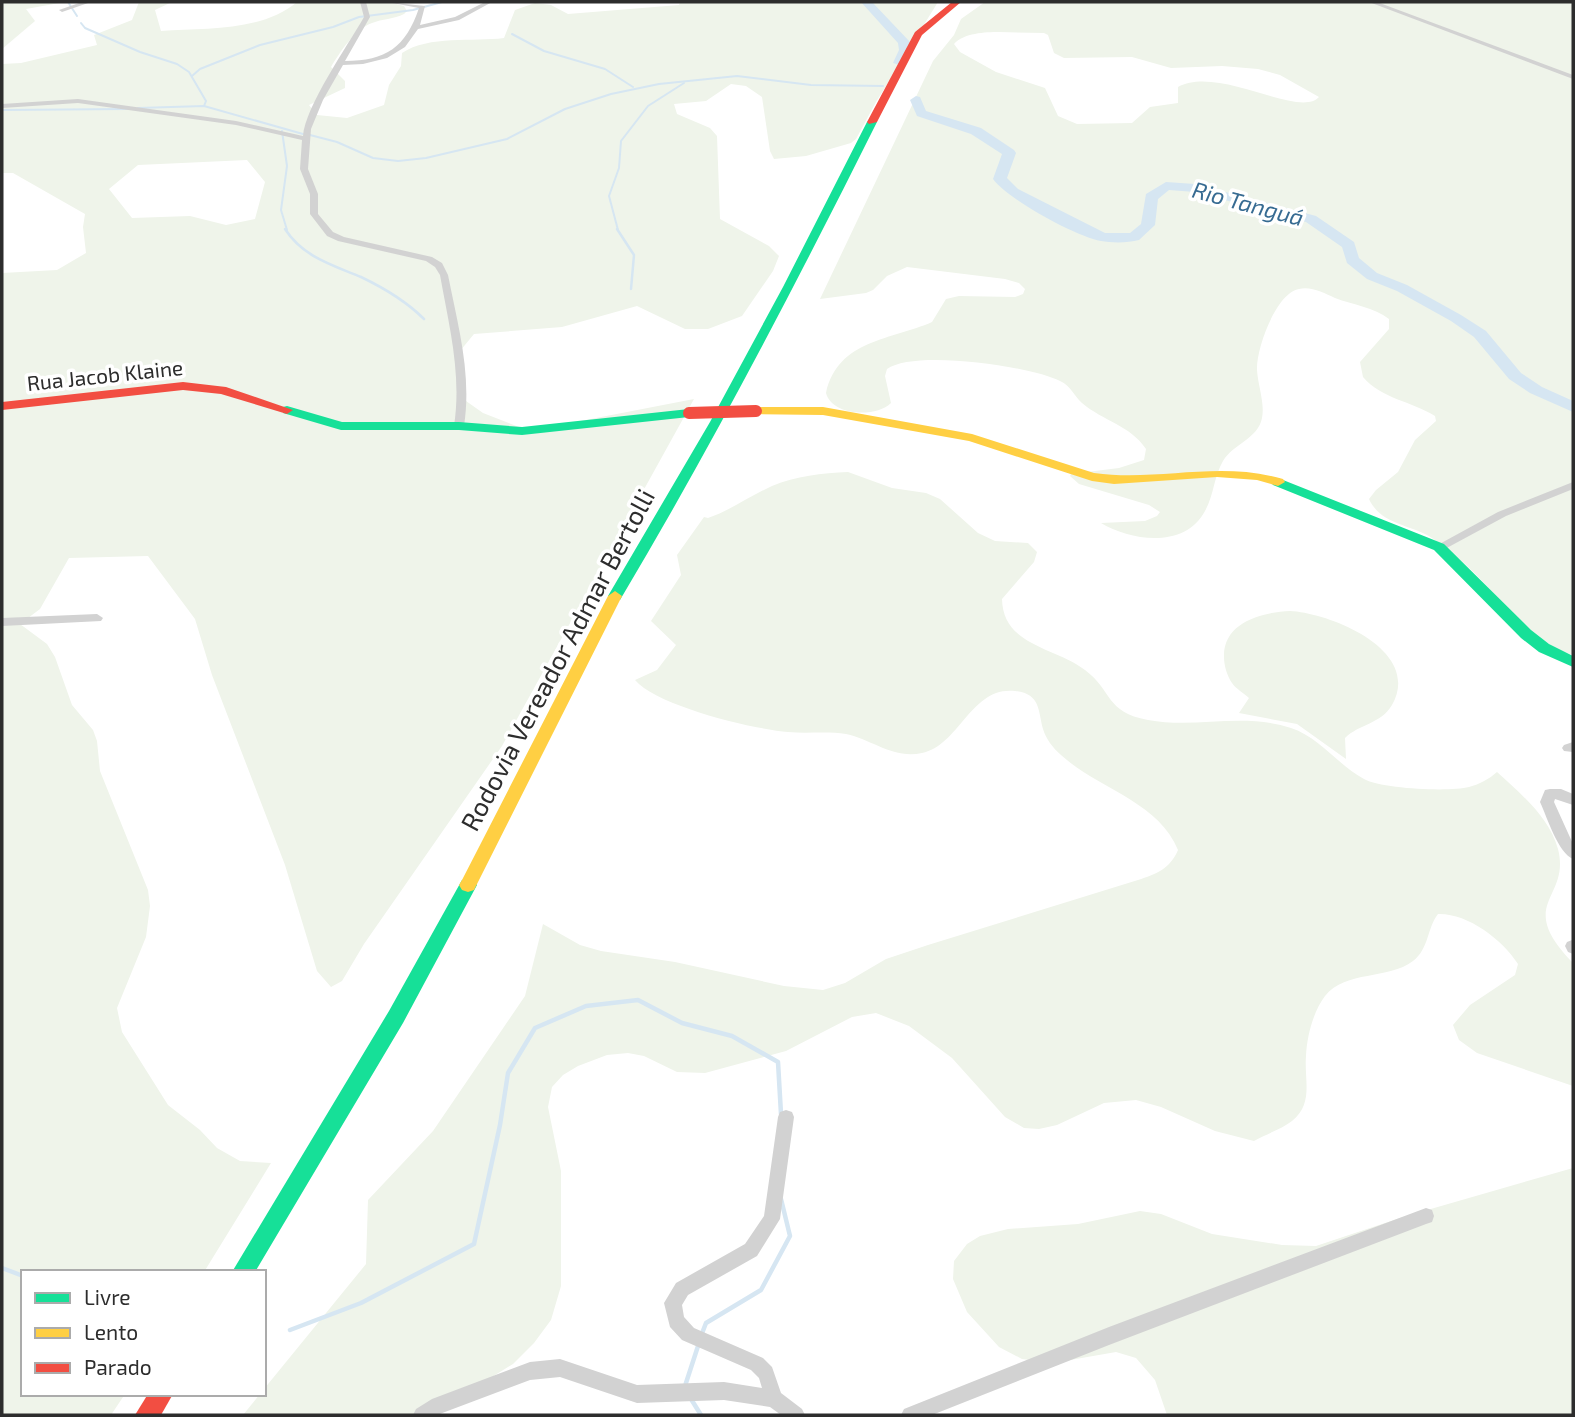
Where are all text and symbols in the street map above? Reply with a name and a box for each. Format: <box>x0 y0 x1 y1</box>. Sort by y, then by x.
water label: Rio Tanguá <box>1190 175 1307 231</box>
street label: Rua Jacob Klaine <box>25 354 184 395</box>
street label: Rodovia Vereador Admar Bertolli <box>453 483 660 835</box>
legend <box>21 1270 266 1396</box>
text: Livre <box>84 1284 131 1309</box>
text: Lento <box>84 1319 138 1344</box>
text: Parado <box>84 1354 152 1379</box>

